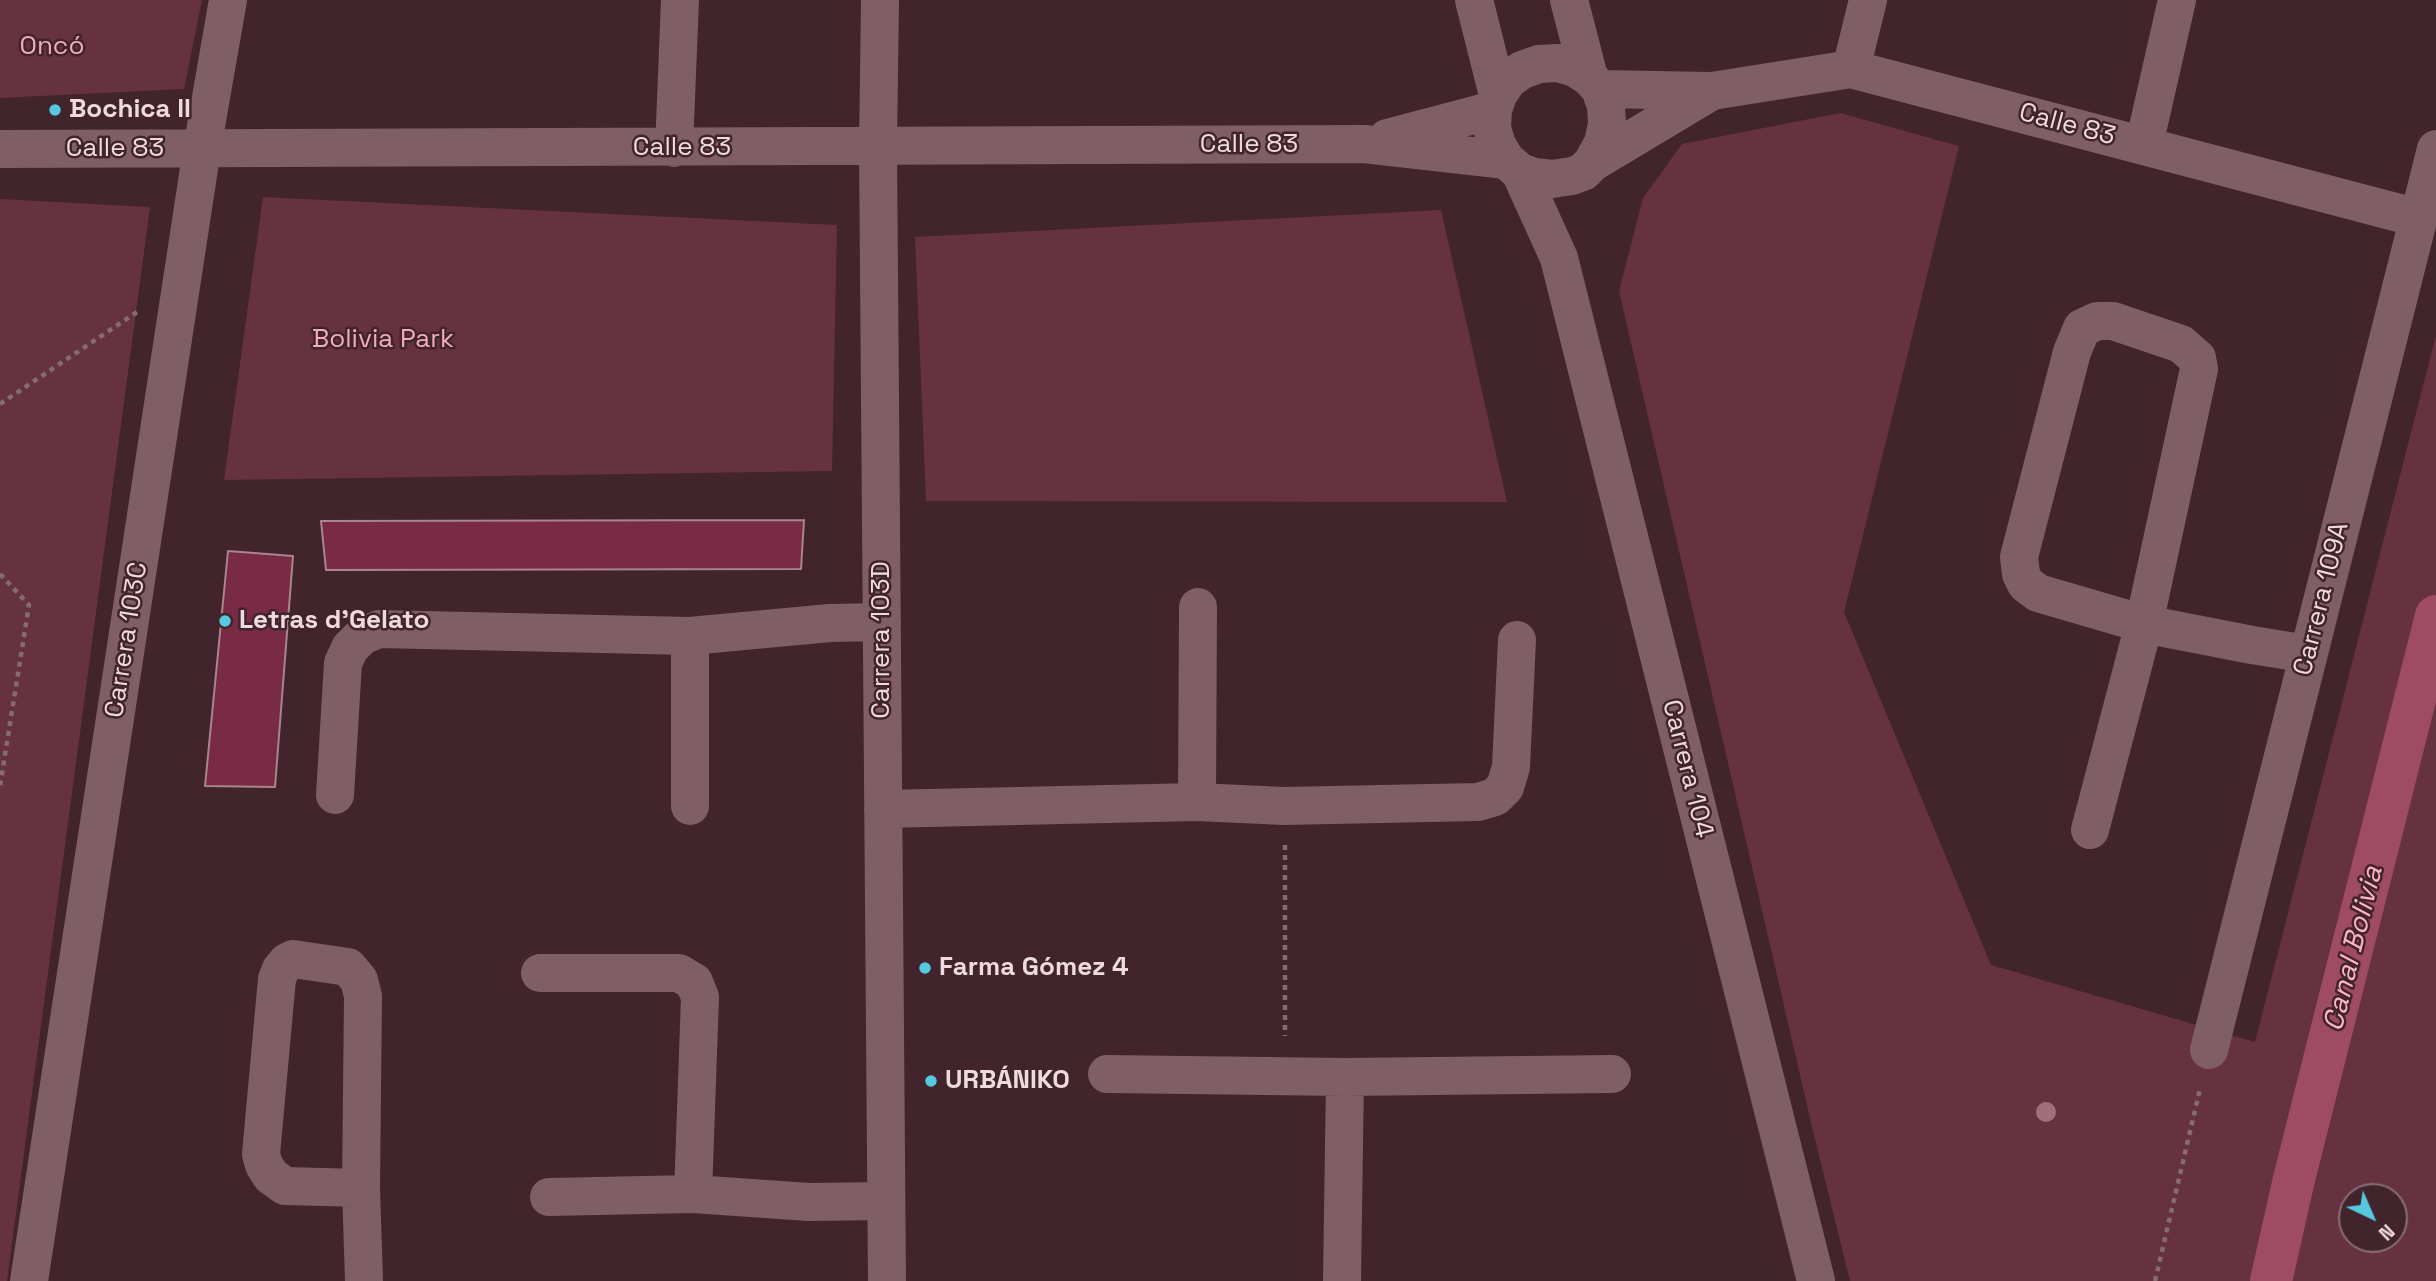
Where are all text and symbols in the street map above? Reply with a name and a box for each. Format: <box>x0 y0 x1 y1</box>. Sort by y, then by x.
park label: Oncó <box>20 31 84 63</box>
place label: Bochica II <box>69 94 191 126</box>
street label: Calle 83 <box>2015 97 2119 153</box>
marker: Bochica II <box>47 102 63 118</box>
street label: Calle 83 <box>1200 129 1298 161</box>
street label: Calle 83 <box>633 132 731 164</box>
street label: Calle 83 <box>66 133 164 165</box>
park label: Bolivia Park <box>312 324 454 356</box>
street label: Carrera 109A <box>2288 519 2356 679</box>
street label: Carrera 103C <box>99 560 155 720</box>
street label: Carrera 103D <box>866 561 898 719</box>
place label: Letras d'Gelato <box>239 605 429 637</box>
marker: Letras d'Gelato <box>217 613 233 629</box>
street label: Carrera 104 <box>1655 697 1719 841</box>
water label: Canal Bolivia <box>2317 863 2391 1035</box>
place label: Farma Gómez 4 <box>939 952 1129 984</box>
marker: Farma Gómez 4 <box>917 960 933 976</box>
place label: URBÁNIKO <box>945 1065 1070 1097</box>
marker: URBÁNIKO <box>923 1073 939 1089</box>
north arrow <box>2338 1183 2408 1253</box>
text: N <box>2373 1219 2400 1245</box>

